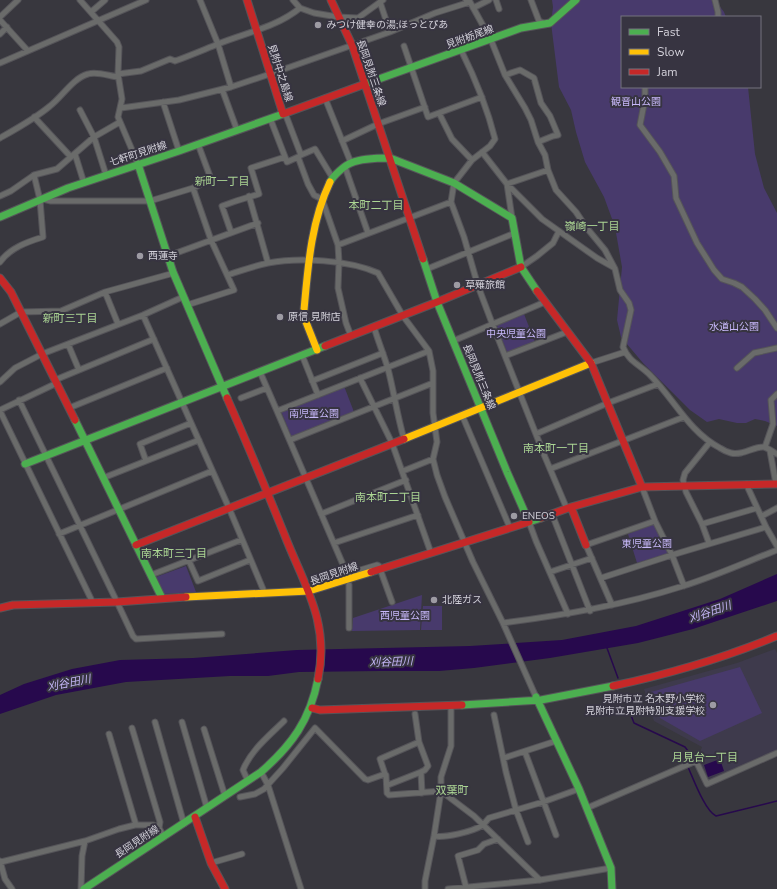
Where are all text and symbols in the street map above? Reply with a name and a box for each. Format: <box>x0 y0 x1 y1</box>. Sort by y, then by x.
legend <box>621 16 761 88</box>
place label: みつけ健幸の湯;ほっとぴあ <box>326 18 448 32</box>
marker: みつけ健幸の湯;ほっとぴあ <box>313 20 323 30</box>
street label: 見附栃尾線 <box>444 22 496 52</box>
text: Fast <box>657 24 680 40</box>
street label: 長岡見附三条線 <box>353 38 389 108</box>
street label: 見附中之島線 <box>264 42 296 104</box>
text: Slow <box>657 44 685 60</box>
text: Jam <box>656 64 678 80</box>
park label: 観音山公園 <box>611 95 661 109</box>
street label: 七軒町見附線 <box>107 138 169 170</box>
district label: 新町一丁目 <box>195 174 250 189</box>
district label: 本町二丁目 <box>349 198 404 213</box>
district label: 嶺崎一丁目 <box>565 219 620 234</box>
place label: 西蓮寺 <box>148 249 178 263</box>
marker: 西蓮寺 <box>135 251 145 261</box>
place label: 草薙旅館 <box>465 278 505 292</box>
marker: 草薙旅館 <box>452 280 462 290</box>
place label: 原信 見附店 <box>288 310 341 324</box>
district label: 新町三丁目 <box>43 311 98 326</box>
marker: 原信 見附店 <box>275 312 285 322</box>
park label: 水道山公園 <box>709 320 759 334</box>
park label: 中央児童公園 <box>486 327 546 341</box>
street label: 長岡見附三条線 <box>459 342 499 412</box>
park label: 南児童公園 <box>289 407 339 421</box>
district label: 南本町一丁目 <box>523 441 589 456</box>
district label: 南本町二丁目 <box>355 490 421 505</box>
place label: ENEOS <box>522 509 555 523</box>
marker: ENEOS <box>509 511 519 521</box>
park label: 東児童公園 <box>622 537 672 551</box>
district label: 南本町三丁目 <box>141 546 207 561</box>
street label: 長岡見附線 <box>308 559 360 589</box>
place label: 北陸ガス <box>442 593 482 607</box>
marker: 北陸ガス <box>429 595 439 605</box>
water label: 刈谷田川 <box>687 597 734 626</box>
park label: 西児童公園 <box>380 609 430 623</box>
water label: 刈谷田川 <box>369 654 414 670</box>
water label: 刈谷田川 <box>46 671 93 695</box>
place label: 見附市立 名木野小学校 見附市立見附特別支援学校 <box>585 692 705 718</box>
marker: 見附市立 名木野小学校 見附市立見附特別支援学校 <box>708 700 718 710</box>
district label: 月見台一丁目 <box>672 750 738 765</box>
district label: 双葉町 <box>436 783 469 798</box>
street label: 長岡見附線 <box>112 823 162 861</box>

